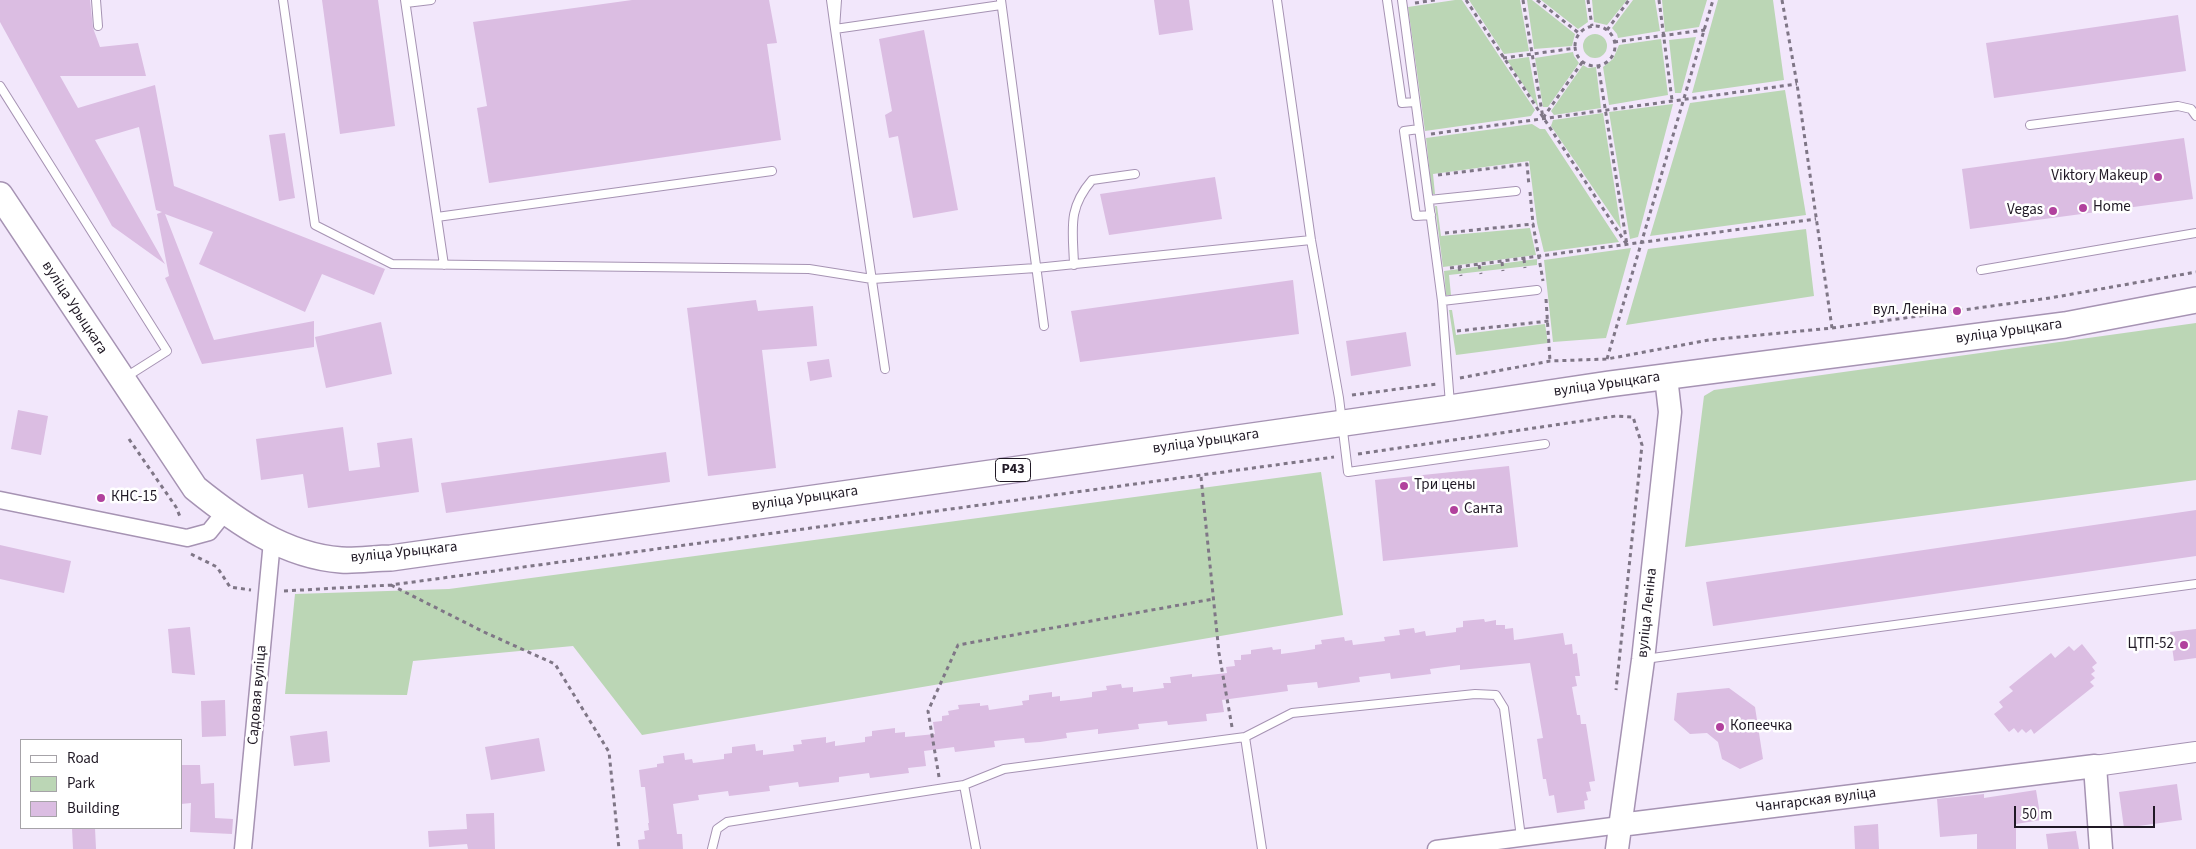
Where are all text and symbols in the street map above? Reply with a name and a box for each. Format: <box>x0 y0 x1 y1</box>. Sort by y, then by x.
place label: Viktory Makeup <box>2051 168 2148 186</box>
marker: Viktory Makeup <box>2152 171 2164 183</box>
place label: Home <box>2093 199 2131 217</box>
place label: Vegas <box>2007 202 2043 220</box>
marker: Home <box>2077 202 2089 214</box>
marker: Vegas <box>2047 205 2059 217</box>
street label: вуліца Урыцкага <box>37 258 111 358</box>
place label: вул. Леніна <box>1873 302 1947 320</box>
marker: вул. Леніна <box>1951 305 1963 317</box>
street label: вуліца Урыцкага <box>1955 316 2063 348</box>
street label: вуліца Урыцкага <box>1553 369 1661 401</box>
street label: вуліца Урыцкага <box>1152 426 1260 458</box>
road number: Р43 <box>996 458 1030 482</box>
place label: Три цены <box>1414 477 1475 495</box>
marker: Три цены <box>1398 480 1410 492</box>
street label: вуліца Урыцкага <box>751 483 859 515</box>
place label: КНС-15 <box>111 489 157 507</box>
marker: КНС-15 <box>95 492 107 504</box>
place label: Санта <box>1464 501 1503 519</box>
marker: Санта <box>1448 504 1460 516</box>
street label: вуліца Урыцкага <box>350 538 458 568</box>
street label: вуліца Леніна <box>1634 567 1662 659</box>
place label: ЦТП-52 <box>2127 636 2174 654</box>
marker: ЦТП-52 <box>2178 639 2190 651</box>
street label: Садовая вуліца <box>245 644 271 746</box>
place label: Копеечка <box>1730 718 1792 736</box>
marker: Копеечка <box>1714 721 1726 733</box>
legend <box>20 739 182 829</box>
text: Road <box>67 748 99 769</box>
text: Park <box>67 773 95 794</box>
street label: Чангарская вуліца <box>1755 785 1877 817</box>
scale bar <box>2016 796 2157 828</box>
text: Building <box>67 798 119 819</box>
text: 50 m <box>2022 804 2052 825</box>

